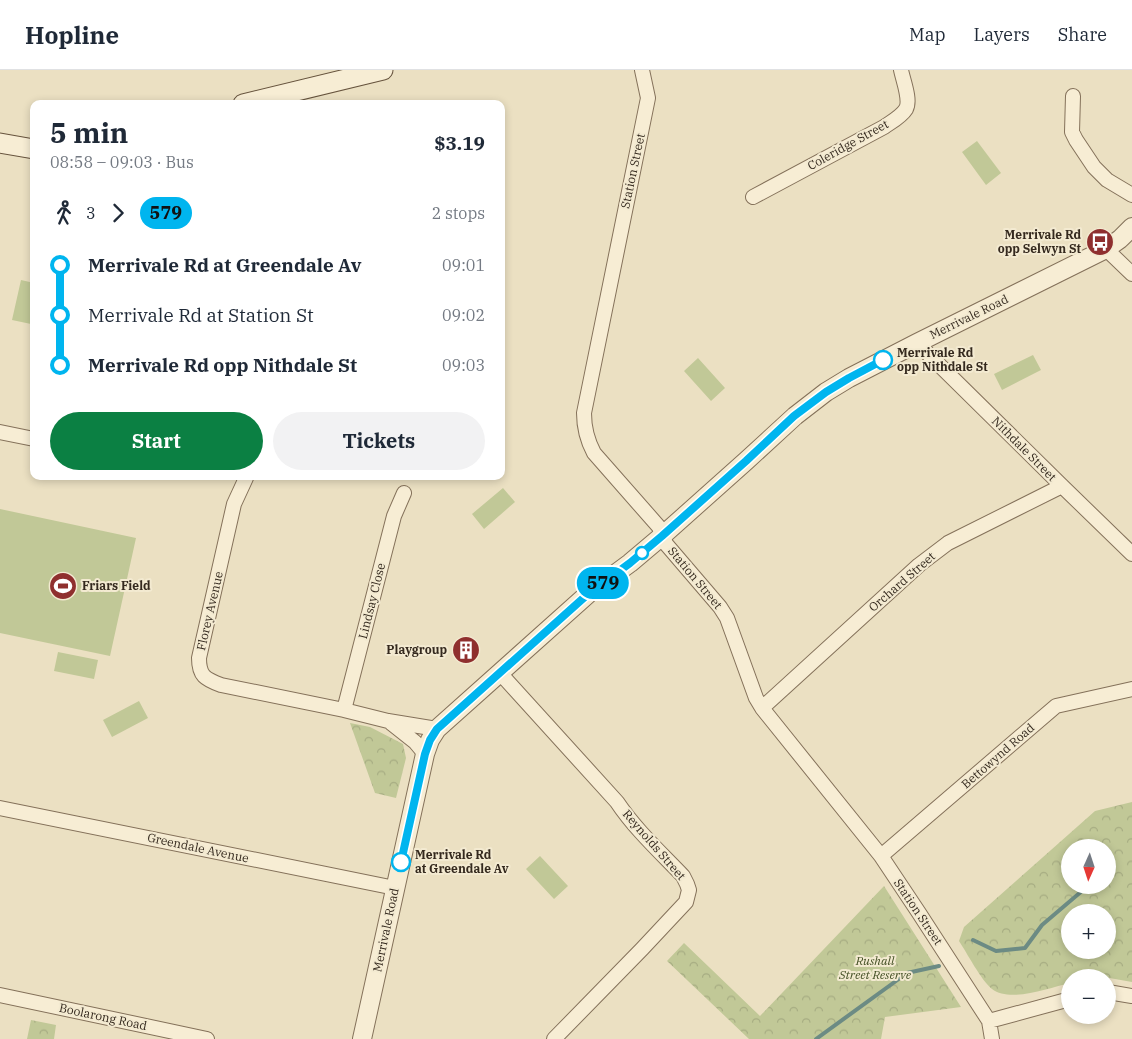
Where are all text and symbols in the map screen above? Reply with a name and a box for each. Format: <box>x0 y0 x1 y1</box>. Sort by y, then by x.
text: Hopline <box>25 19 119 51</box>
text: Map <box>909 23 946 46</box>
text: Layers <box>974 23 1030 46</box>
text: Share <box>1058 23 1107 46</box>
text: 5 min <box>50 114 128 151</box>
street label: Coleridge Street <box>805 116 891 173</box>
text: $3.19 <box>434 131 485 155</box>
street label: Station Street <box>617 132 648 210</box>
text: 08:58 – 09:03 · Bus <box>50 152 194 172</box>
icon: walk <box>50 199 78 227</box>
icon: forward <box>104 199 132 227</box>
text: 579 <box>150 201 182 224</box>
text: 3 <box>86 203 96 223</box>
text: 2 stops <box>432 203 485 223</box>
place label: Merrivale Rd opp Selwyn St <box>998 227 1082 256</box>
bus stop icon: Merrivale Rd opp Selwyn St <box>1085 227 1115 257</box>
text: Merrivale Rd at Greendale Av <box>88 253 362 277</box>
text: 09:01 <box>442 255 485 275</box>
street label: Merrivale Road <box>927 291 1011 342</box>
text: Merrivale Rd at Station St <box>88 303 314 327</box>
text: 09:02 <box>442 305 485 325</box>
place label: Merrivale Rd opp Nithdale St <box>897 345 988 374</box>
marker: Merrivale Rd opp Nithdale St <box>873 350 893 370</box>
text: Merrivale Rd opp Nithdale St <box>88 353 357 377</box>
text: 09:03 <box>442 355 485 375</box>
button: Start <box>50 412 263 470</box>
button: Tickets <box>273 412 485 470</box>
street label: Nithdale Street <box>989 413 1060 484</box>
street label: Station Street <box>665 543 726 612</box>
unlabelled marker <box>635 546 649 560</box>
street label: Orchard Street <box>865 549 938 615</box>
street label: Lindsay Close <box>355 561 388 640</box>
line badge: 579 <box>574 567 632 599</box>
street label: Florey Avenue <box>193 570 226 652</box>
sports icon: Friars Field <box>48 571 78 601</box>
text: 579 <box>587 571 619 594</box>
place label: Friars Field <box>82 578 151 593</box>
building icon: Playgroup <box>451 635 481 665</box>
place label: Playgroup <box>386 642 447 657</box>
street label: Bettowynd Road <box>958 720 1037 791</box>
street label: Reynolds Street <box>620 806 689 883</box>
street label: Greendale Avenue <box>146 829 250 866</box>
north arrow <box>1061 839 1116 894</box>
map controls <box>1061 839 1116 1024</box>
place label: Merrivale Rd at Greendale Av <box>415 847 509 876</box>
marker: Merrivale Rd at Greendale Av <box>391 852 411 872</box>
street label: Station Street <box>891 876 946 948</box>
street label: Merrivale Road <box>369 886 402 973</box>
button: + <box>1061 904 1116 959</box>
park label: Rushall Street Reserve <box>838 953 912 982</box>
button: − <box>1061 969 1116 1024</box>
street label: Boolarong Road <box>58 1000 148 1033</box>

